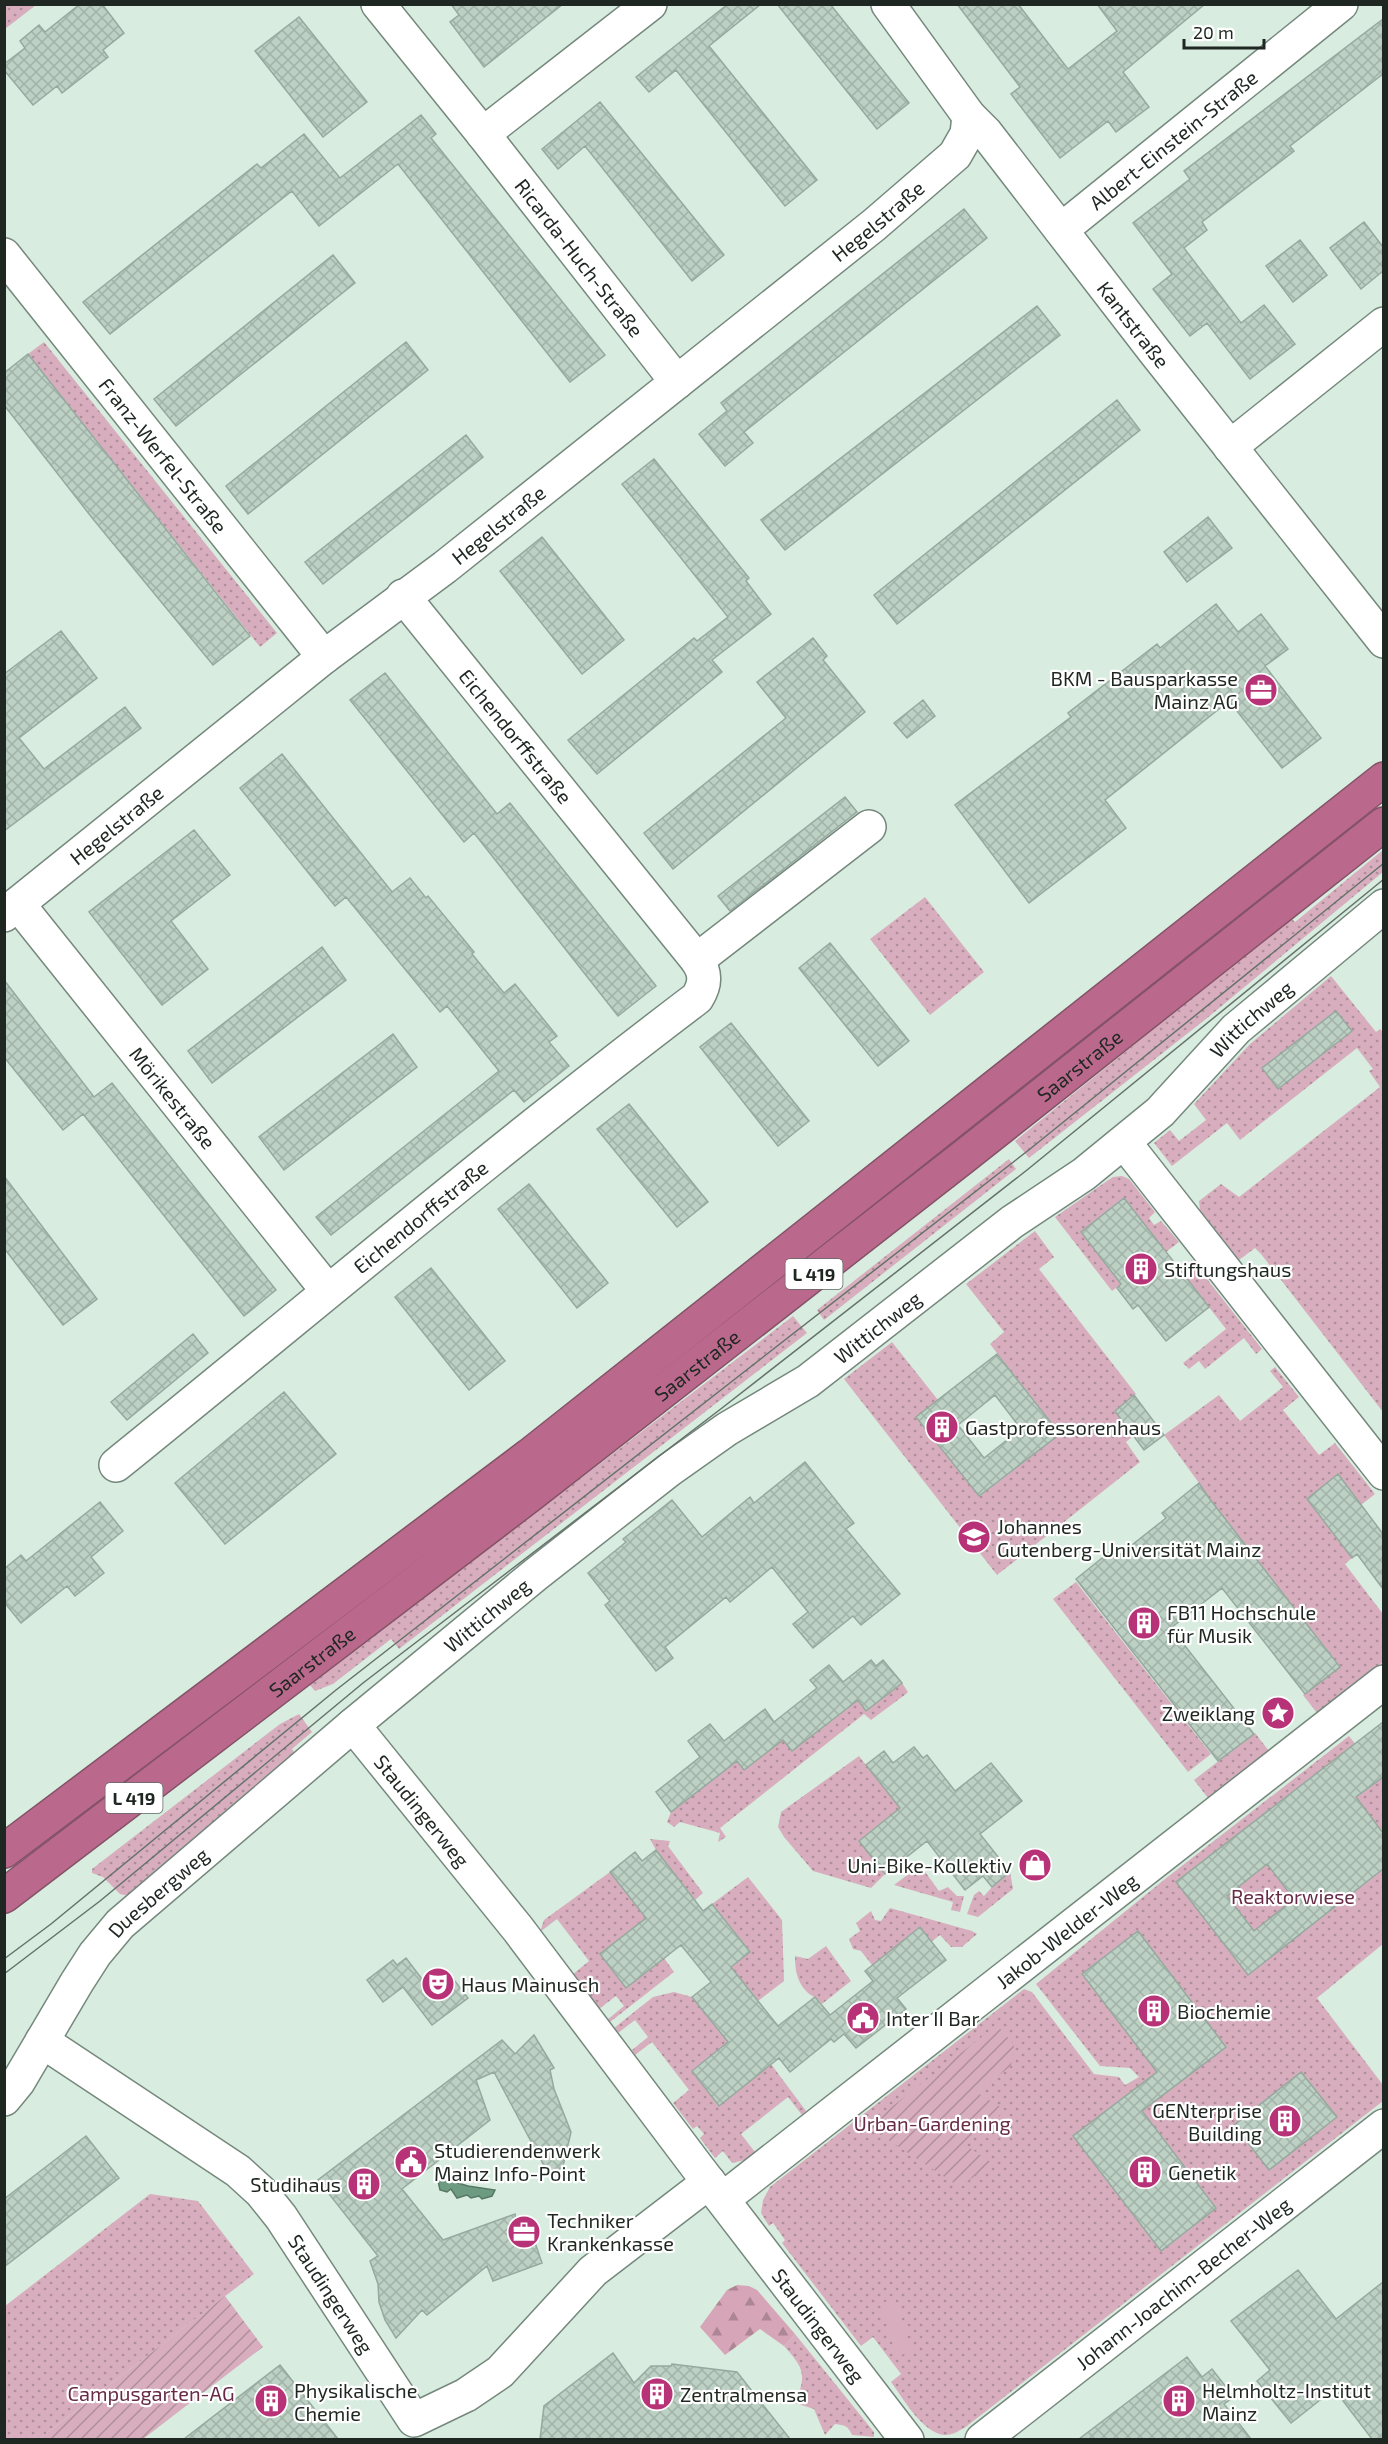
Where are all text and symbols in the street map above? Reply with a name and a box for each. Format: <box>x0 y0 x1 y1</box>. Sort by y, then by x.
scale bar <box>1184 12 1264 50</box>
text: 20 m <box>1193 21 1234 43</box>
street label: Albert-Einstein-Straße <box>1084 65 1262 214</box>
street label: Ricarda-Huch-Straße <box>510 174 649 341</box>
street label: Hegelstraße <box>827 175 929 266</box>
street label: Kantstraße <box>1093 276 1175 373</box>
street label: Franz-Werfel-Straße <box>94 373 232 538</box>
street label: Hegelstraße <box>447 480 550 569</box>
street label: Eichendorffstraße <box>454 664 578 808</box>
place label: BKM - Bausparkasse Mainz AG <box>1051 666 1238 713</box>
office icon: BKM - Bausparkasse Mainz AG <box>1243 672 1279 708</box>
street label: Hegelstraße <box>65 780 168 869</box>
street label: Wittichweg <box>1204 975 1298 1062</box>
street label: Saarstraße <box>1032 1024 1127 1106</box>
street label: Mörikestraße <box>125 1042 221 1153</box>
street label: Eichendorffstraße <box>348 1155 492 1278</box>
building icon: Stiftungshaus <box>1123 1251 1159 1287</box>
place label: Stiftungshaus <box>1164 1257 1291 1281</box>
road number: L 419 <box>786 1259 842 1289</box>
street label: Wittichweg <box>829 1286 926 1368</box>
street label: Saarstraße <box>649 1324 745 1406</box>
building icon: Gastprofessorenhaus <box>924 1409 960 1445</box>
place label: Gastprofessorenhaus <box>965 1415 1161 1439</box>
place label: Johannes Gutenberg-Universität Mainz <box>997 1514 1261 1561</box>
school or university icon: Johannes Gutenberg-Universität Mainz <box>956 1519 992 1555</box>
street label: Wittichweg <box>439 1573 534 1657</box>
place label: FB11 Hochschule für Musik <box>1167 1600 1316 1647</box>
building icon: FB11 Hochschule für Musik <box>1126 1605 1162 1641</box>
street label: Saarstraße <box>264 1621 360 1702</box>
place icon: Zweiklang <box>1260 1695 1296 1731</box>
place label: Zweiklang <box>1162 1701 1255 1725</box>
street label: Staudingerweg <box>370 1750 475 1871</box>
road number: L 419 <box>106 1783 162 1813</box>
street label: Duesbergweg <box>102 1842 213 1942</box>
shop icon: Uni-Bike-Kollektiv <box>1017 1847 1053 1883</box>
place label: Uni-Bike-Kollektiv <box>847 1853 1012 1877</box>
street label: Jakob-Welder-Weg <box>991 1868 1142 1993</box>
park label: Reaktorwiese <box>1231 1884 1355 1908</box>
theatre icon: Haus Mainusch <box>420 1966 456 2002</box>
place label: Haus Mainusch <box>461 1972 599 1996</box>
building icon: Biochemie <box>1136 1993 1172 2029</box>
place label: Biochemie <box>1177 1999 1271 2023</box>
public building icon: Inter II Bar <box>845 2000 881 2036</box>
place label: Inter II Bar <box>886 2006 980 2030</box>
place label: GENterprise Building <box>1152 2098 1262 2145</box>
building icon: GENterprise Building <box>1267 2103 1303 2139</box>
park label: Urban-Gardening <box>853 2111 1011 2135</box>
place label: Studierendenwerk Mainz Info-Point <box>434 2138 601 2185</box>
public building icon: Studierendenwerk Mainz Info-Point <box>393 2144 429 2180</box>
building icon: Genetik <box>1127 2154 1163 2190</box>
place label: Genetik <box>1168 2160 1236 2184</box>
building icon: Studihaus <box>346 2166 382 2202</box>
place label: Studihaus <box>250 2172 341 2196</box>
street label: Johann-Joachim-Becher-Weg <box>1071 2192 1295 2374</box>
place label: Techniker Krankenkasse <box>547 2208 674 2255</box>
office icon: Techniker Krankenkasse <box>506 2214 542 2250</box>
street label: Staudingerweg <box>284 2230 379 2358</box>
street label: Staudingerweg <box>768 2264 870 2387</box>
building icon: Zentralmensa <box>639 2376 675 2412</box>
place label: Physikalische Chemie <box>294 2378 417 2425</box>
place label: Helmholtz-Institut Mainz <box>1202 2378 1371 2425</box>
park label: Campusgarten-AG <box>68 2381 235 2405</box>
place label: Zentralmensa <box>680 2382 807 2406</box>
building icon: Physikalische Chemie <box>253 2383 289 2419</box>
building icon: Helmholtz-Institut Mainz <box>1161 2383 1197 2419</box>

